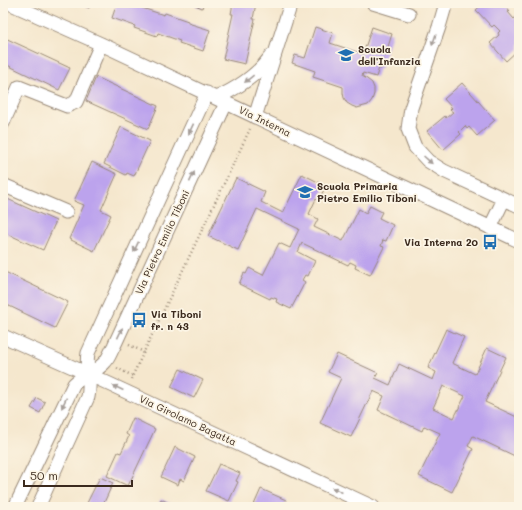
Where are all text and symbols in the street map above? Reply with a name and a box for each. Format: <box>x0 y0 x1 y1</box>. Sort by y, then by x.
one-way arrow <box>431 35 437 47</box>
place label: Scuola dell'Infanzia <box>358 42 421 68</box>
school or university icon: Scuola dell'Infanzia <box>337 46 355 64</box>
one-way arrow <box>244 74 255 83</box>
street label: Via Interna <box>237 102 293 140</box>
one-way arrow <box>187 123 194 135</box>
one-way arrow <box>422 155 433 164</box>
one-way arrow <box>189 171 195 182</box>
place label: Scuola Primaria Pietro Emilio Tiboni <box>317 179 417 205</box>
school or university icon: Scuola Primaria Pietro Emilio Tiboni <box>296 183 314 201</box>
street label: Via Pietro Emilio Tiboni <box>132 187 192 297</box>
bus stop icon: Via Interna 20 <box>481 233 499 251</box>
place label: Via Interna 20 <box>404 235 479 249</box>
one-way arrow <box>133 241 139 253</box>
place label: Via Tiboni fr. n 43 <box>151 307 202 333</box>
bus stop icon: Via Tiboni fr. n 43 <box>130 311 148 329</box>
one-way arrow <box>117 327 123 339</box>
one-way arrow <box>113 385 124 391</box>
street label: Via Girolamo Bagatta <box>137 391 239 449</box>
one-way arrow <box>61 397 67 408</box>
scale bar <box>24 462 132 488</box>
text: 50 m <box>30 467 58 483</box>
one-way arrow <box>332 487 343 493</box>

